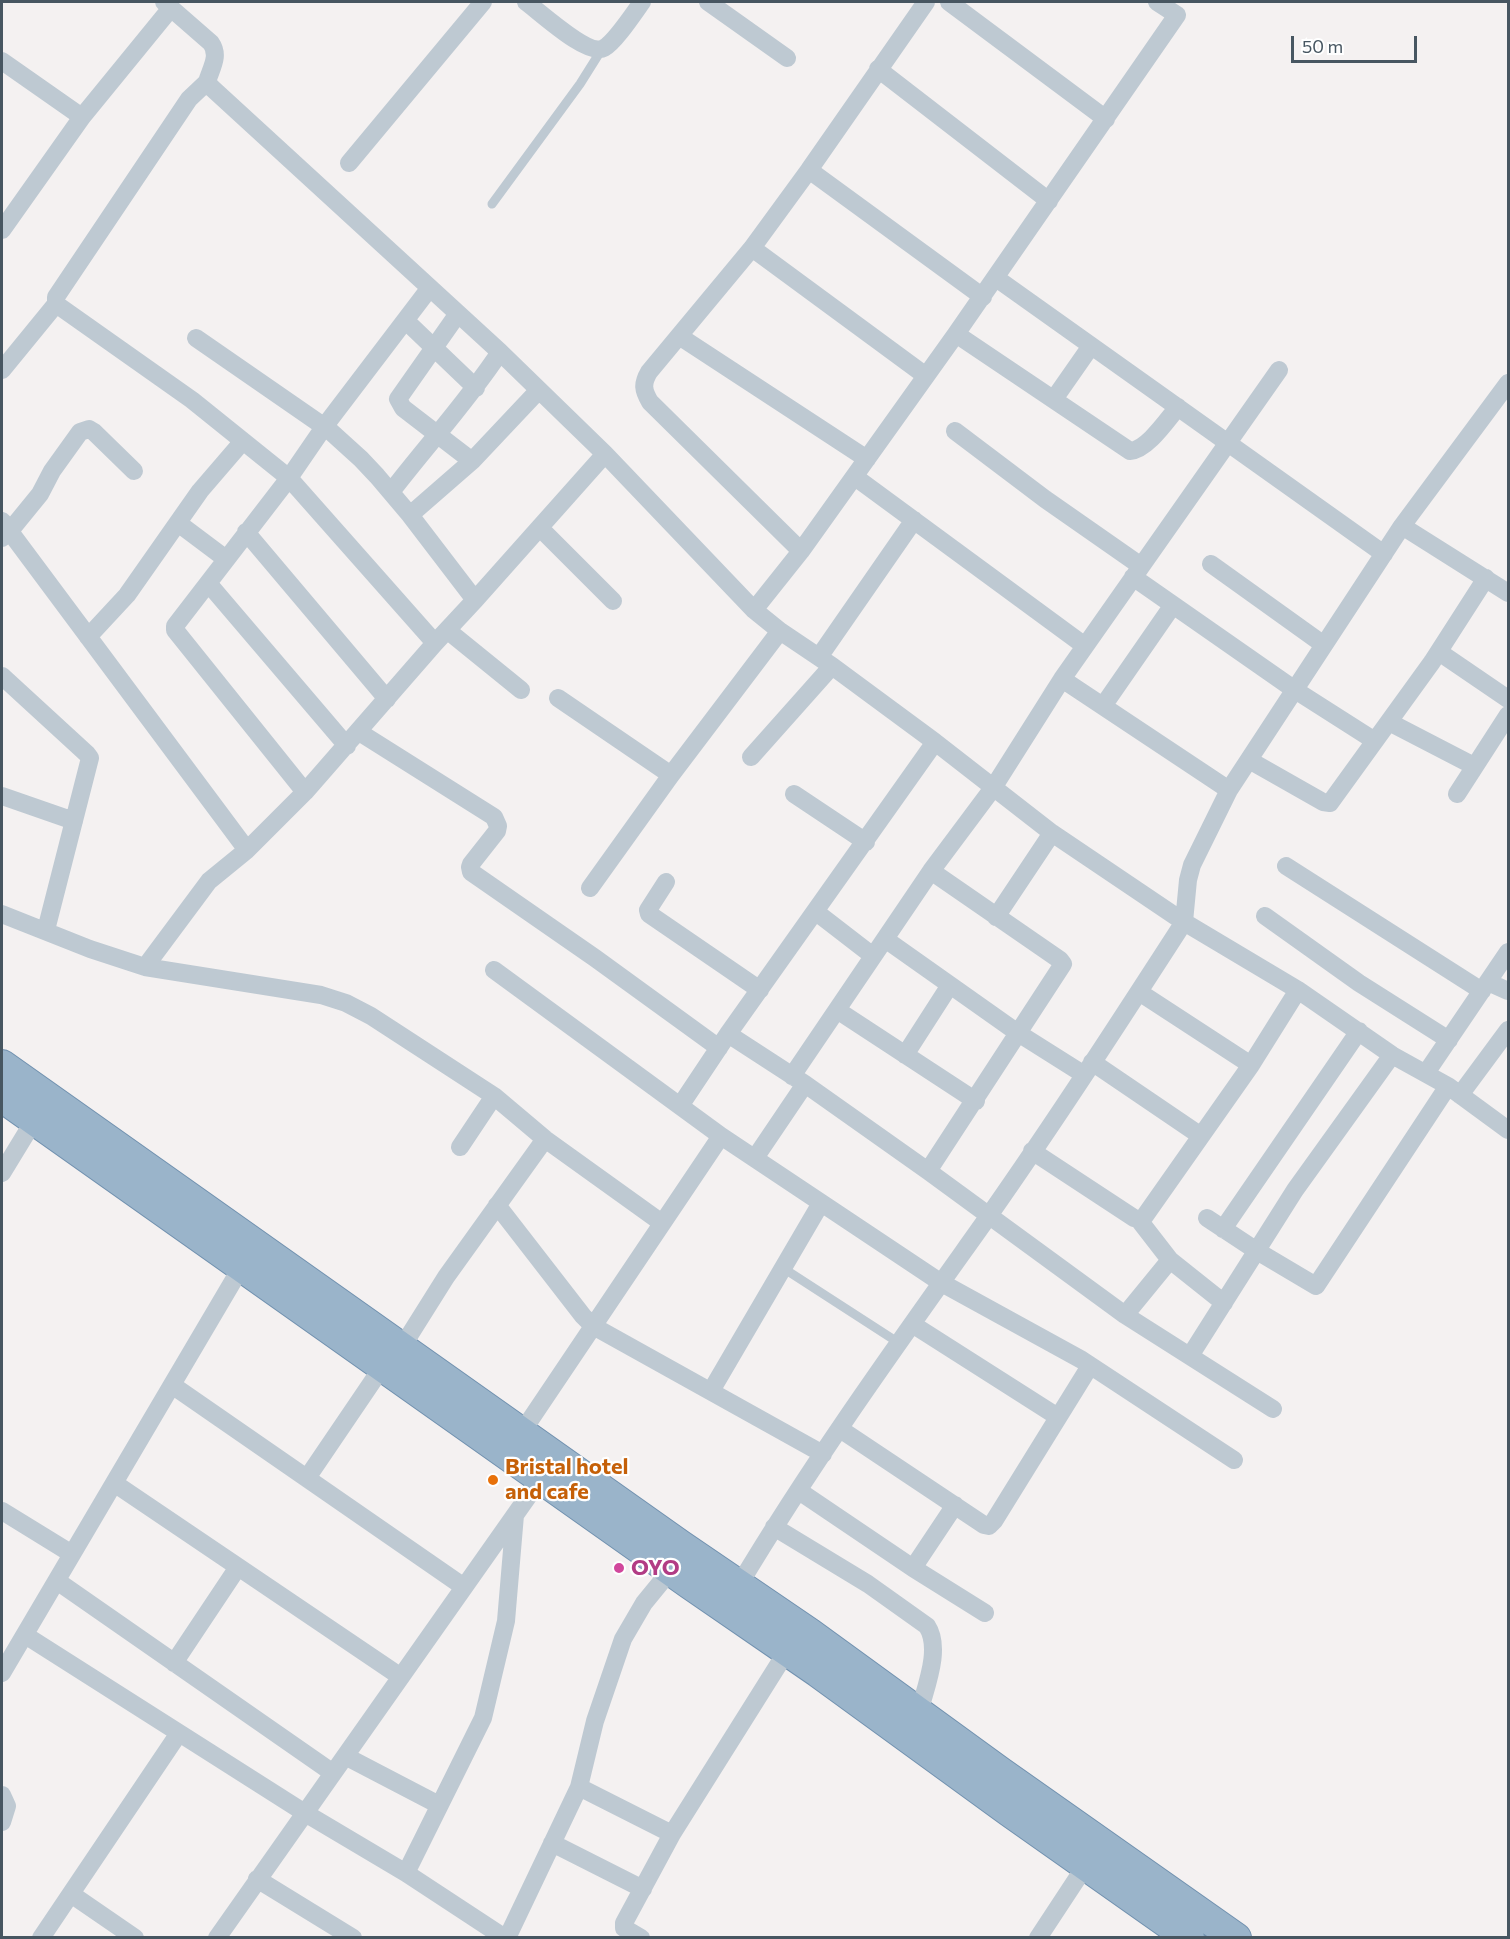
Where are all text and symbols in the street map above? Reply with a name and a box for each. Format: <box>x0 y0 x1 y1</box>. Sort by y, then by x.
scale bar <box>1294 24 1420 62</box>
text: 50 m <box>1302 35 1343 57</box>
place label: Bristal hotel and cafe <box>505 1454 629 1506</box>
marker: Bristal hotel and cafe <box>486 1473 500 1487</box>
place label: OYO <box>631 1555 680 1581</box>
marker: OYO <box>612 1561 626 1575</box>

